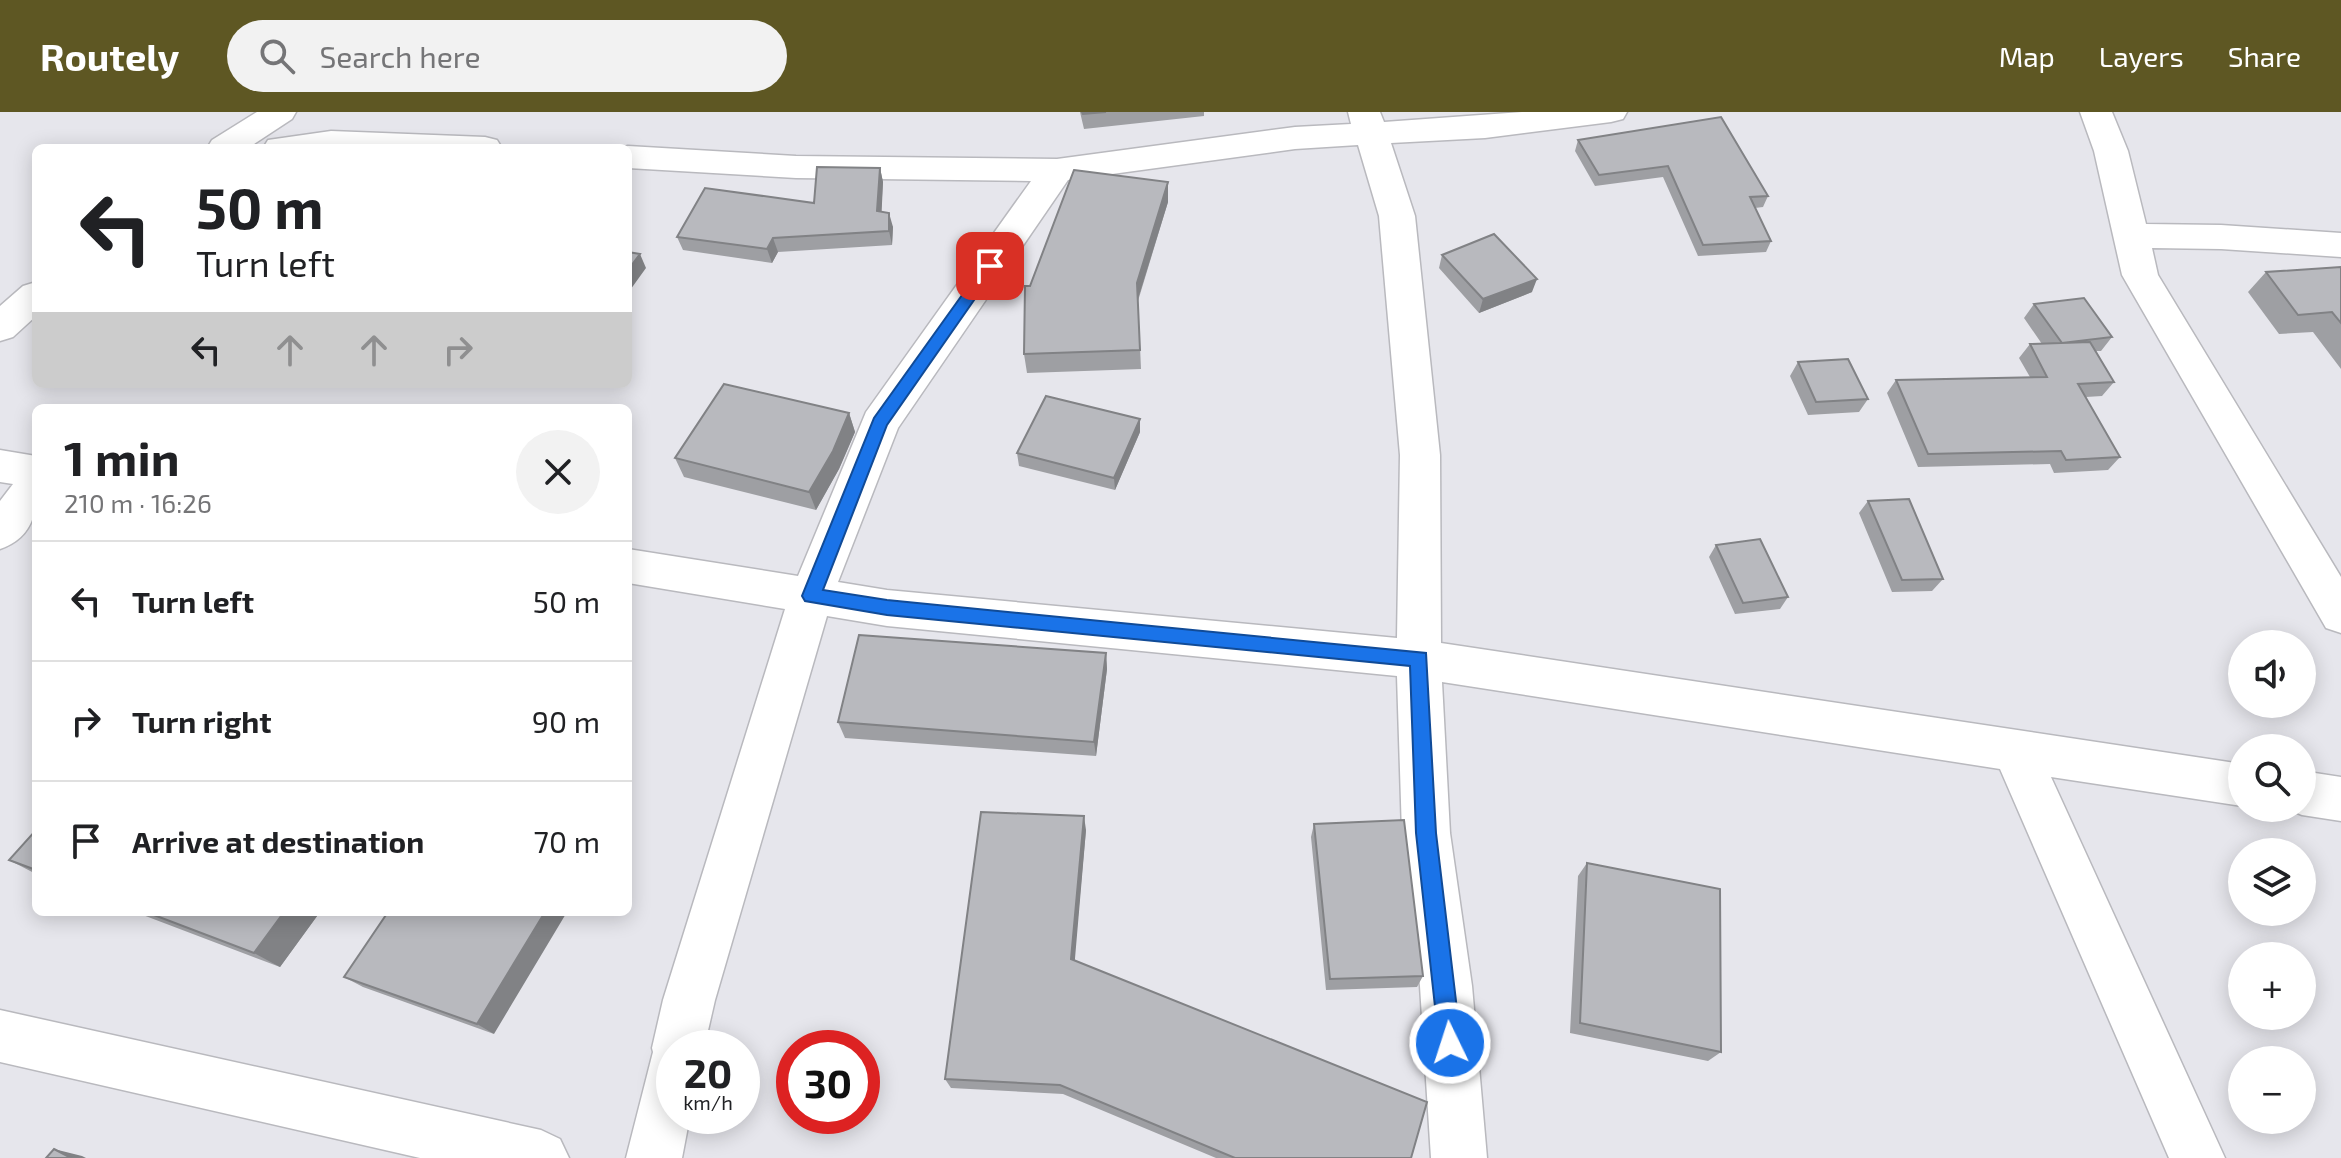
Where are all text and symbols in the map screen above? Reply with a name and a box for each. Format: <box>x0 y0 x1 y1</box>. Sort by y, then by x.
search box <box>227 20 787 92</box>
text: Routely <box>40 33 179 79</box>
icon: search <box>255 34 299 78</box>
text: Search here <box>319 38 481 74</box>
text: Map <box>1999 39 2055 73</box>
text: Layers <box>2099 39 2184 73</box>
text: Share <box>2228 39 2301 73</box>
text: 50 m <box>196 173 324 240</box>
icon: left <box>64 176 168 280</box>
pin <box>956 232 1024 300</box>
text: Turn left <box>196 241 335 284</box>
icon: arrive <box>968 244 1012 288</box>
icon: left <box>184 328 228 372</box>
icon: ahead <box>268 328 312 372</box>
icon: ahead <box>352 328 396 372</box>
icon: right <box>436 328 480 372</box>
text: 1 min <box>64 428 180 486</box>
button: close <box>516 430 600 514</box>
text: 210 m · 16:26 <box>64 487 212 518</box>
icon: left <box>64 579 108 623</box>
text: Turn left <box>132 583 254 619</box>
text: 50 m <box>533 583 600 619</box>
map controls <box>2228 630 2316 1134</box>
button: sound <box>2228 630 2316 718</box>
icon: right <box>64 699 108 743</box>
text: Turn right <box>132 703 272 739</box>
text: 90 m <box>532 703 600 739</box>
button: search <box>2228 734 2316 822</box>
icon: arrive <box>64 819 108 863</box>
text: Arrive at destination <box>132 823 424 859</box>
text: 70 m <box>534 823 600 859</box>
button: layers <box>2228 838 2316 926</box>
button: + <box>2228 942 2316 1030</box>
position arrow <box>1408 1001 1492 1085</box>
speed limit sign: 30 <box>776 1030 880 1134</box>
button: − <box>2228 1046 2316 1134</box>
text: 20 <box>684 1048 732 1096</box>
text: km/h <box>683 1090 733 1114</box>

